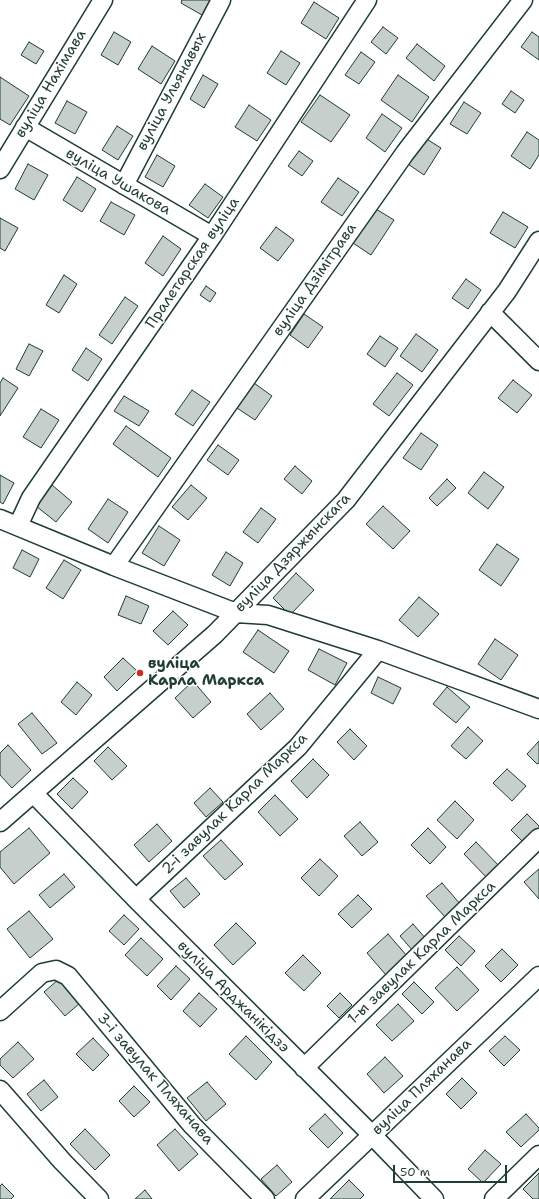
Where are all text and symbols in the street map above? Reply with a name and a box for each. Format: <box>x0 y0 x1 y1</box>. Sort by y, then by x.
street label: вуліца Нахімава <box>12 27 90 141</box>
street label: вуліца Ульянавых <box>133 30 211 154</box>
street label: вуліца Ушакова <box>62 145 174 219</box>
street label: Пралетарская вуліца <box>142 194 244 332</box>
street label: вуліца Дзімітрава <box>269 220 361 340</box>
street label: вуліца Дзяржынскага <box>231 490 355 616</box>
place label: вуліца Карла Маркса <box>148 655 264 690</box>
marker: вуліца Карла Маркса <box>135 668 145 678</box>
street label: 2-і завулак Карла Маркса <box>158 730 312 878</box>
street label: 1-ы завулак Карла Маркса <box>344 877 500 1029</box>
street label: вуліца Арджанікідзэ <box>173 937 293 1057</box>
street label: 3-і завулак Пляханава <box>93 1009 217 1149</box>
street label: вуліца Пляханава <box>368 1035 476 1139</box>
scale bar <box>395 1157 509 1183</box>
text: 50 m <box>400 1164 430 1180</box>

